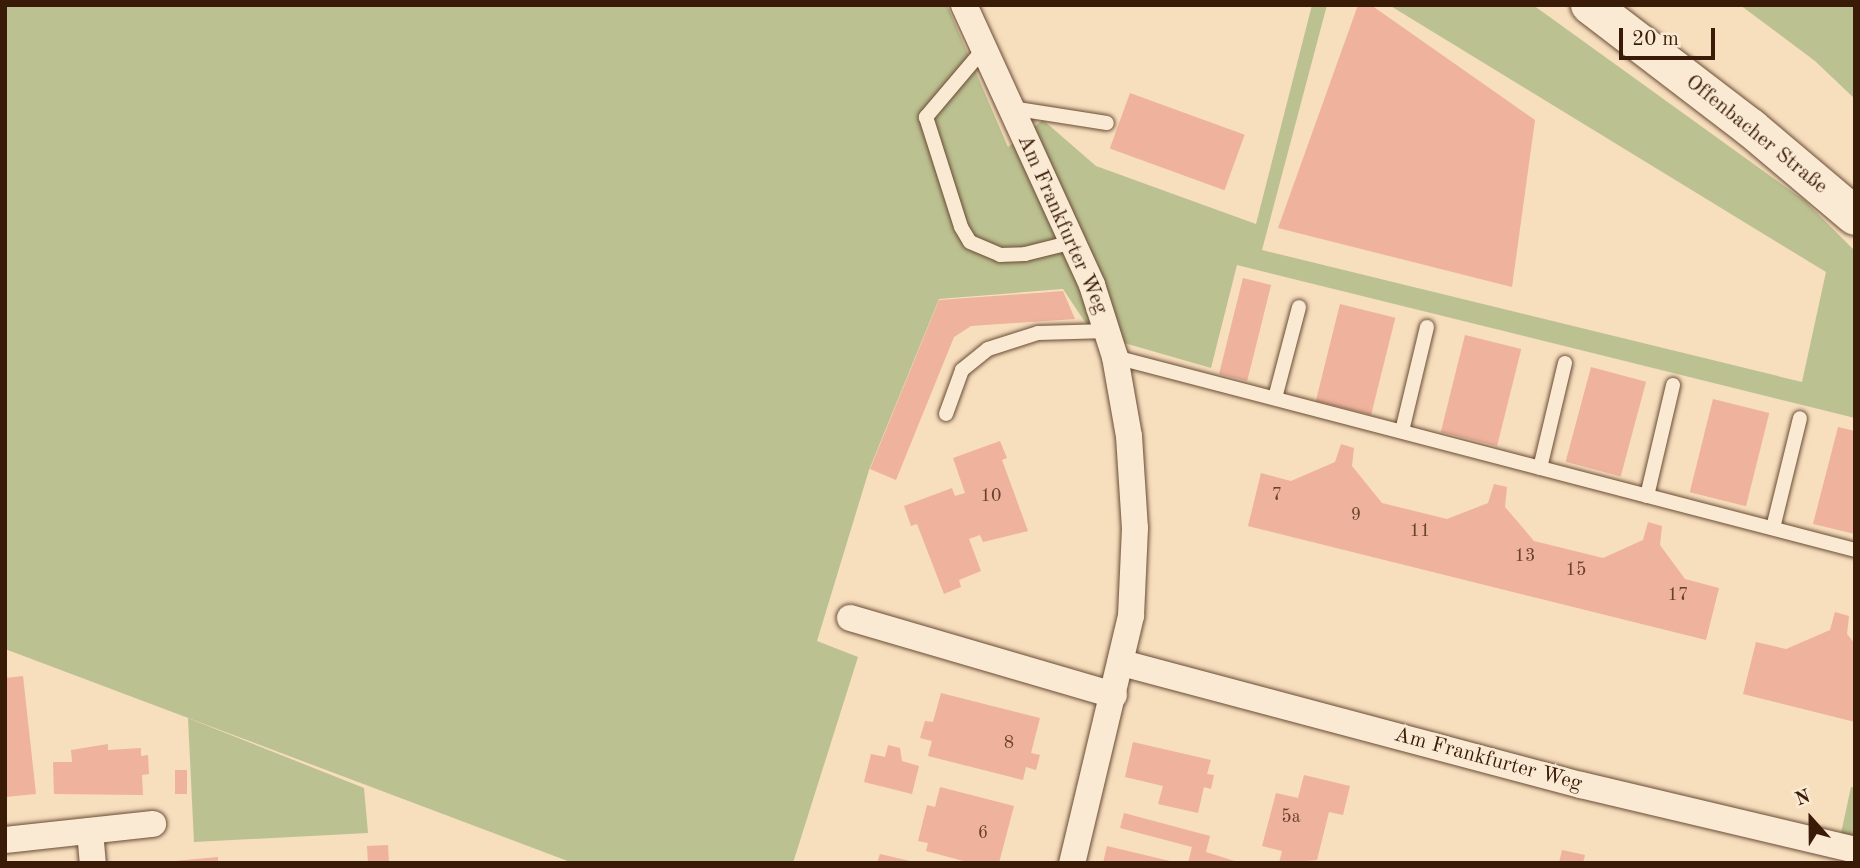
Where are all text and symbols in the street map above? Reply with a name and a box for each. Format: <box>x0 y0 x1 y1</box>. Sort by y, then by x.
scale bar <box>1622 14 1718 58</box>
text: 20 m <box>1632 29 1679 50</box>
street label: Offenbacher Straße <box>1680 70 1832 200</box>
street label: Am Frankfurter Weg <box>1011 131 1113 319</box>
house number: 7 <box>1272 484 1282 506</box>
house number: 10 <box>981 485 1001 507</box>
house number: 9 <box>1351 504 1361 526</box>
house number: 11 <box>1410 520 1430 542</box>
house number: 13 <box>1515 545 1535 567</box>
house number: 15 <box>1566 559 1586 581</box>
house number: 17 <box>1668 584 1688 606</box>
street label: Am Frankfurter Weg <box>1391 723 1585 797</box>
house number: 8 <box>1004 732 1014 754</box>
north arrow <box>1776 784 1846 854</box>
text: N <box>1793 787 1813 810</box>
house number: 5a <box>1281 806 1301 828</box>
house number: 6 <box>978 822 988 844</box>

